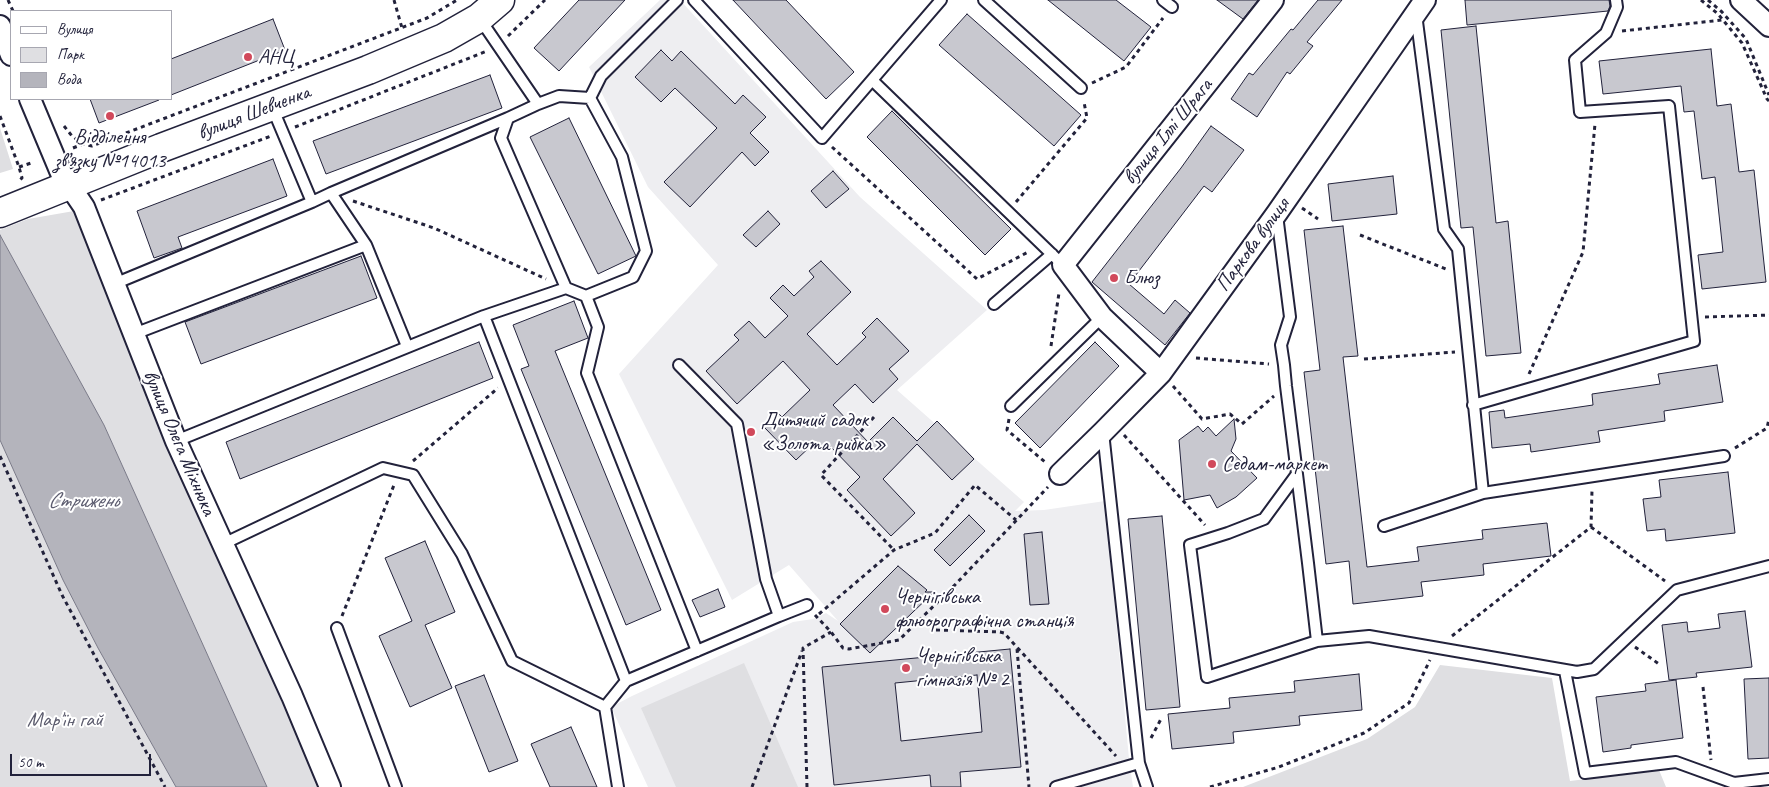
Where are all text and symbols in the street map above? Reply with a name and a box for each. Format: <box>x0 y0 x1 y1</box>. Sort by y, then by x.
legend <box>10 10 172 100</box>
text: Вулиця <box>57 20 93 39</box>
place label: АНЦ <box>258 44 294 70</box>
text: Парк <box>57 45 84 64</box>
marker: АНЦ <box>242 51 254 63</box>
text: Вода <box>57 70 81 89</box>
street label: вулиця Іллі Шрага <box>1118 74 1218 190</box>
street label: вулиця Шевченка <box>194 80 314 146</box>
marker: Відділення зв’язку №14013 <box>104 110 116 122</box>
place label: Відділення зв’язку №14013 <box>54 124 166 174</box>
street label: Паркова вулиця <box>1211 193 1295 297</box>
place label: Блюз <box>1124 265 1159 291</box>
marker: Блюз <box>1108 272 1120 284</box>
street label: вулиця Олега Міхнюка <box>137 366 221 520</box>
place label: Дитячий садок «Золота рибка» <box>761 407 886 457</box>
marker: Дитячий садок «Золота рибка» <box>745 426 757 438</box>
place label: Седам-маркет <box>1222 451 1327 477</box>
marker: Седам-маркет <box>1206 458 1218 470</box>
water label: Стрижень <box>48 488 118 514</box>
place label: Чернігівська флюорографічна станція <box>895 584 1074 634</box>
marker: Чернігівська флюорографічна станція <box>879 603 891 615</box>
place label: Чернігівська гімназія № 2 <box>916 643 1009 693</box>
marker: Чернігівська гімназія № 2 <box>900 662 912 674</box>
park label: Мар'їн гай <box>27 707 103 733</box>
scale bar <box>12 744 154 776</box>
text: 50 m <box>18 753 44 772</box>

